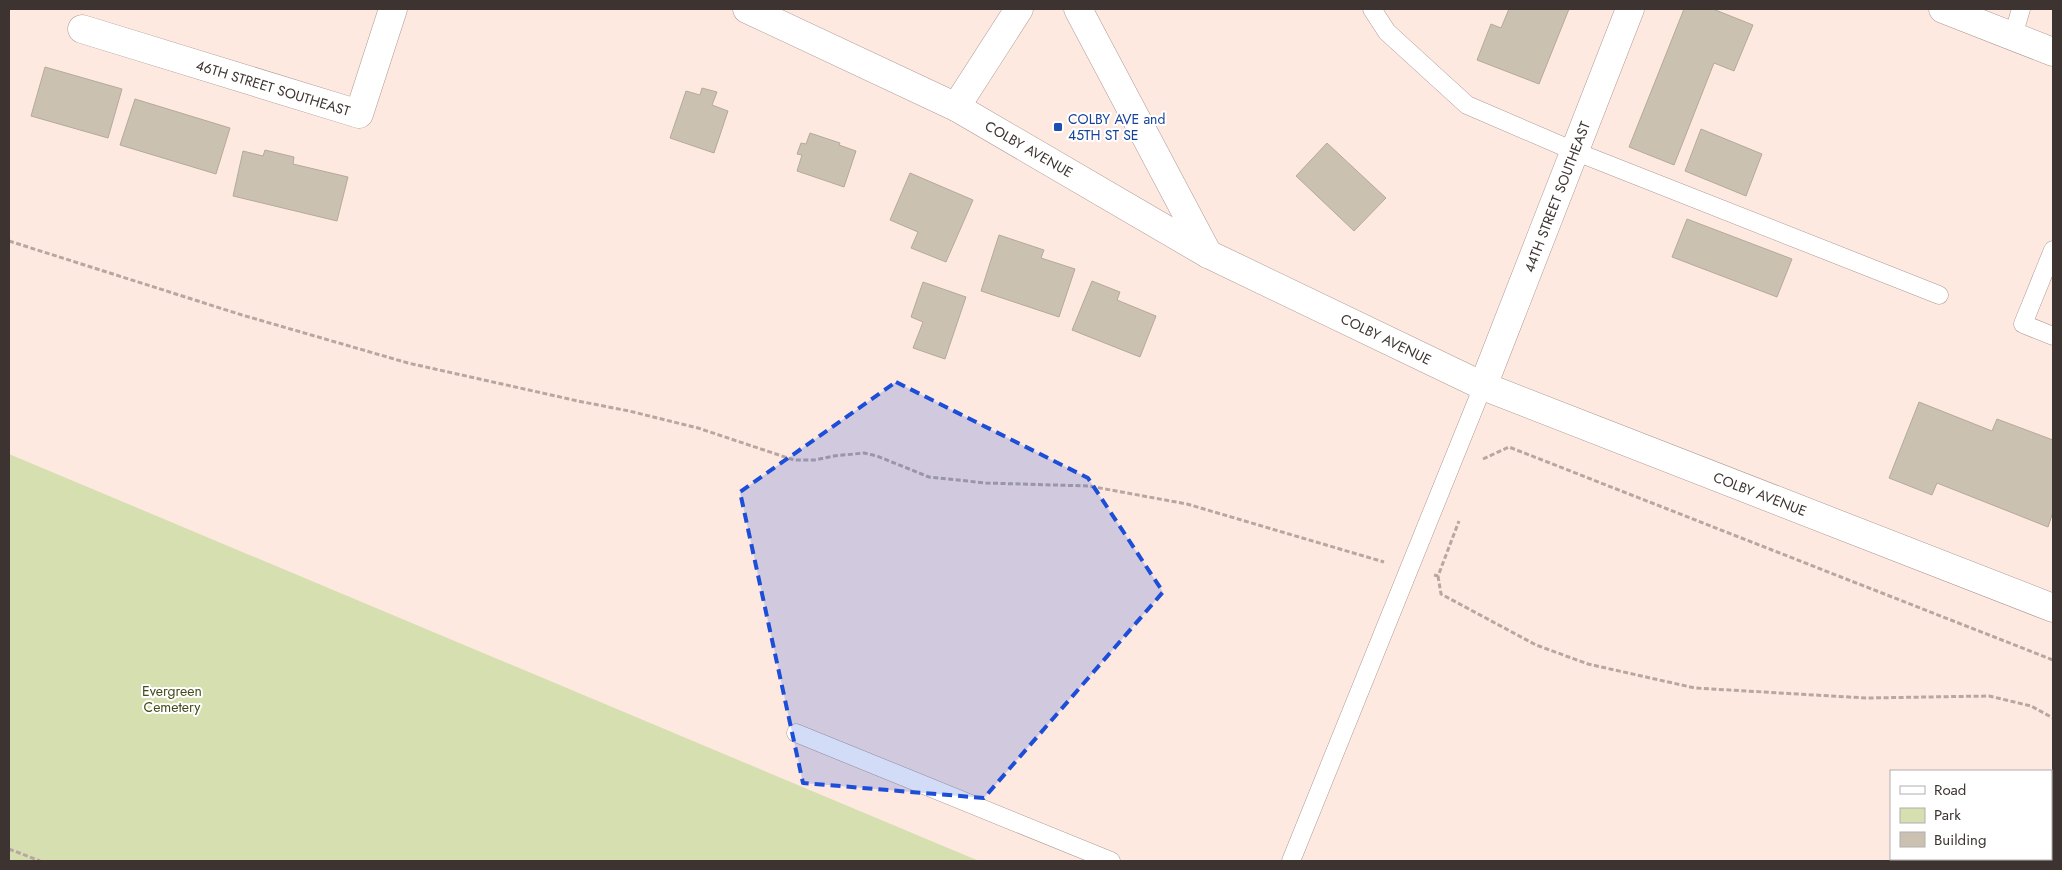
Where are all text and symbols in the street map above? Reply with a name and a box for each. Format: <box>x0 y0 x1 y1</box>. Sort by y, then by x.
street label: 46TH STREET SOUTHEAST <box>193 55 353 121</box>
place label: COLBY AVE and 45TH ST SE <box>1068 109 1165 145</box>
street label: COLBY AVENUE <box>981 116 1077 182</box>
street label: 44TH STREET SOUTHEAST <box>1519 118 1595 275</box>
marker: COLBY AVE and 45TH ST SE <box>1052 121 1064 133</box>
street label: COLBY AVENUE <box>1337 308 1435 370</box>
street label: COLBY AVENUE <box>1710 467 1810 521</box>
park label: Evergreen Cemetery <box>142 681 202 717</box>
legend <box>1890 770 2052 860</box>
text: Road <box>1934 779 1966 801</box>
text: Park <box>1934 804 1961 826</box>
text: Building <box>1934 829 1986 851</box>

